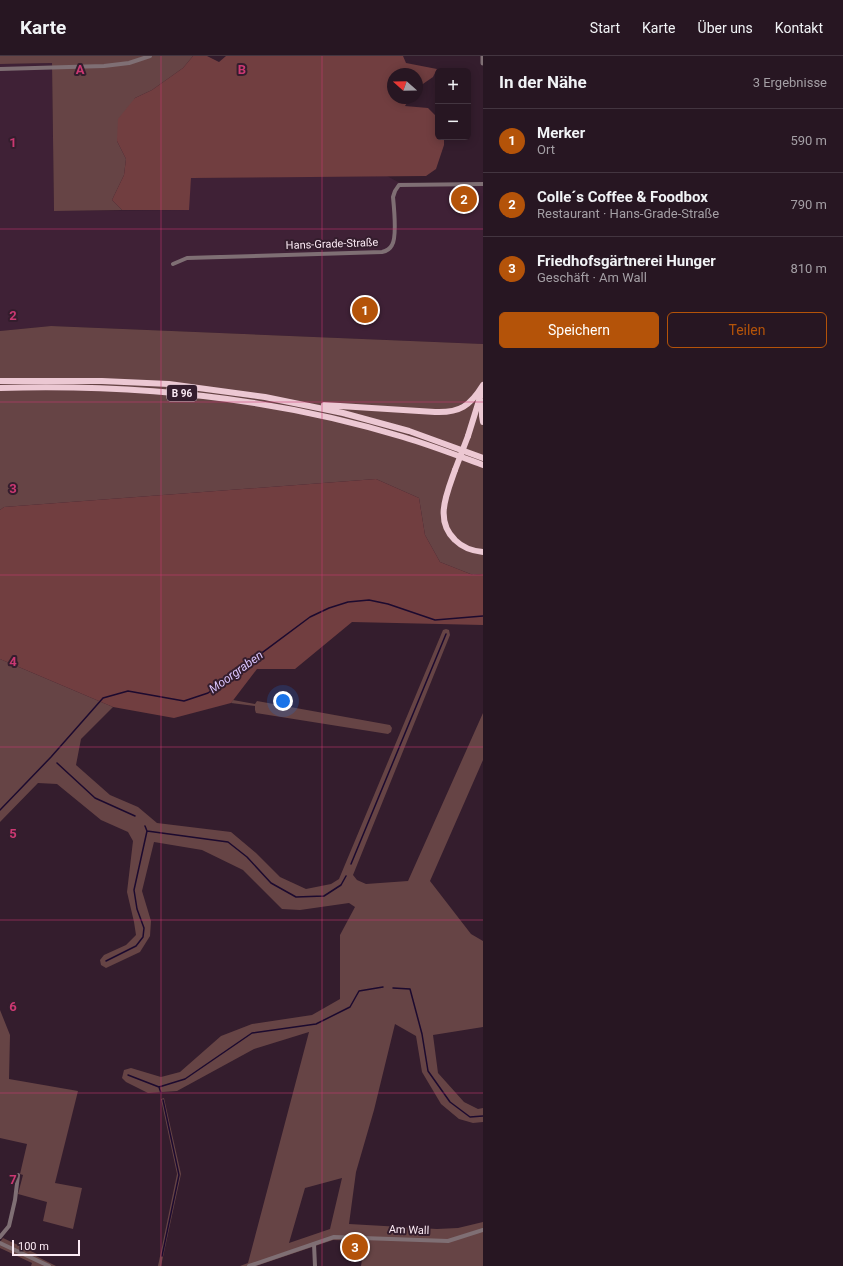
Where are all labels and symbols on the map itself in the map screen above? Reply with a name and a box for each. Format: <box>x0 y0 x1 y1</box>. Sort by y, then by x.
text: A <box>76 62 85 77</box>
text: B <box>238 62 246 77</box>
north arrow <box>387 68 423 104</box>
text: 1 <box>9 135 17 150</box>
pin: 2 <box>451 184 477 214</box>
street label: Hans-Grade-Straße <box>285 236 379 252</box>
pin: 1 <box>352 295 378 325</box>
text: 2 <box>9 308 17 323</box>
road number: B 96 <box>167 385 197 401</box>
text: 3 <box>9 481 17 496</box>
water label: Moorgraben <box>206 648 266 696</box>
text: 4 <box>9 654 17 669</box>
your location <box>273 691 293 711</box>
text: 5 <box>9 826 17 841</box>
text: 6 <box>9 999 17 1014</box>
text: 7 <box>9 1172 17 1187</box>
street label: Am Wall <box>389 1223 429 1237</box>
pin: 3 <box>342 1232 368 1262</box>
scale bar <box>12 1238 80 1257</box>

